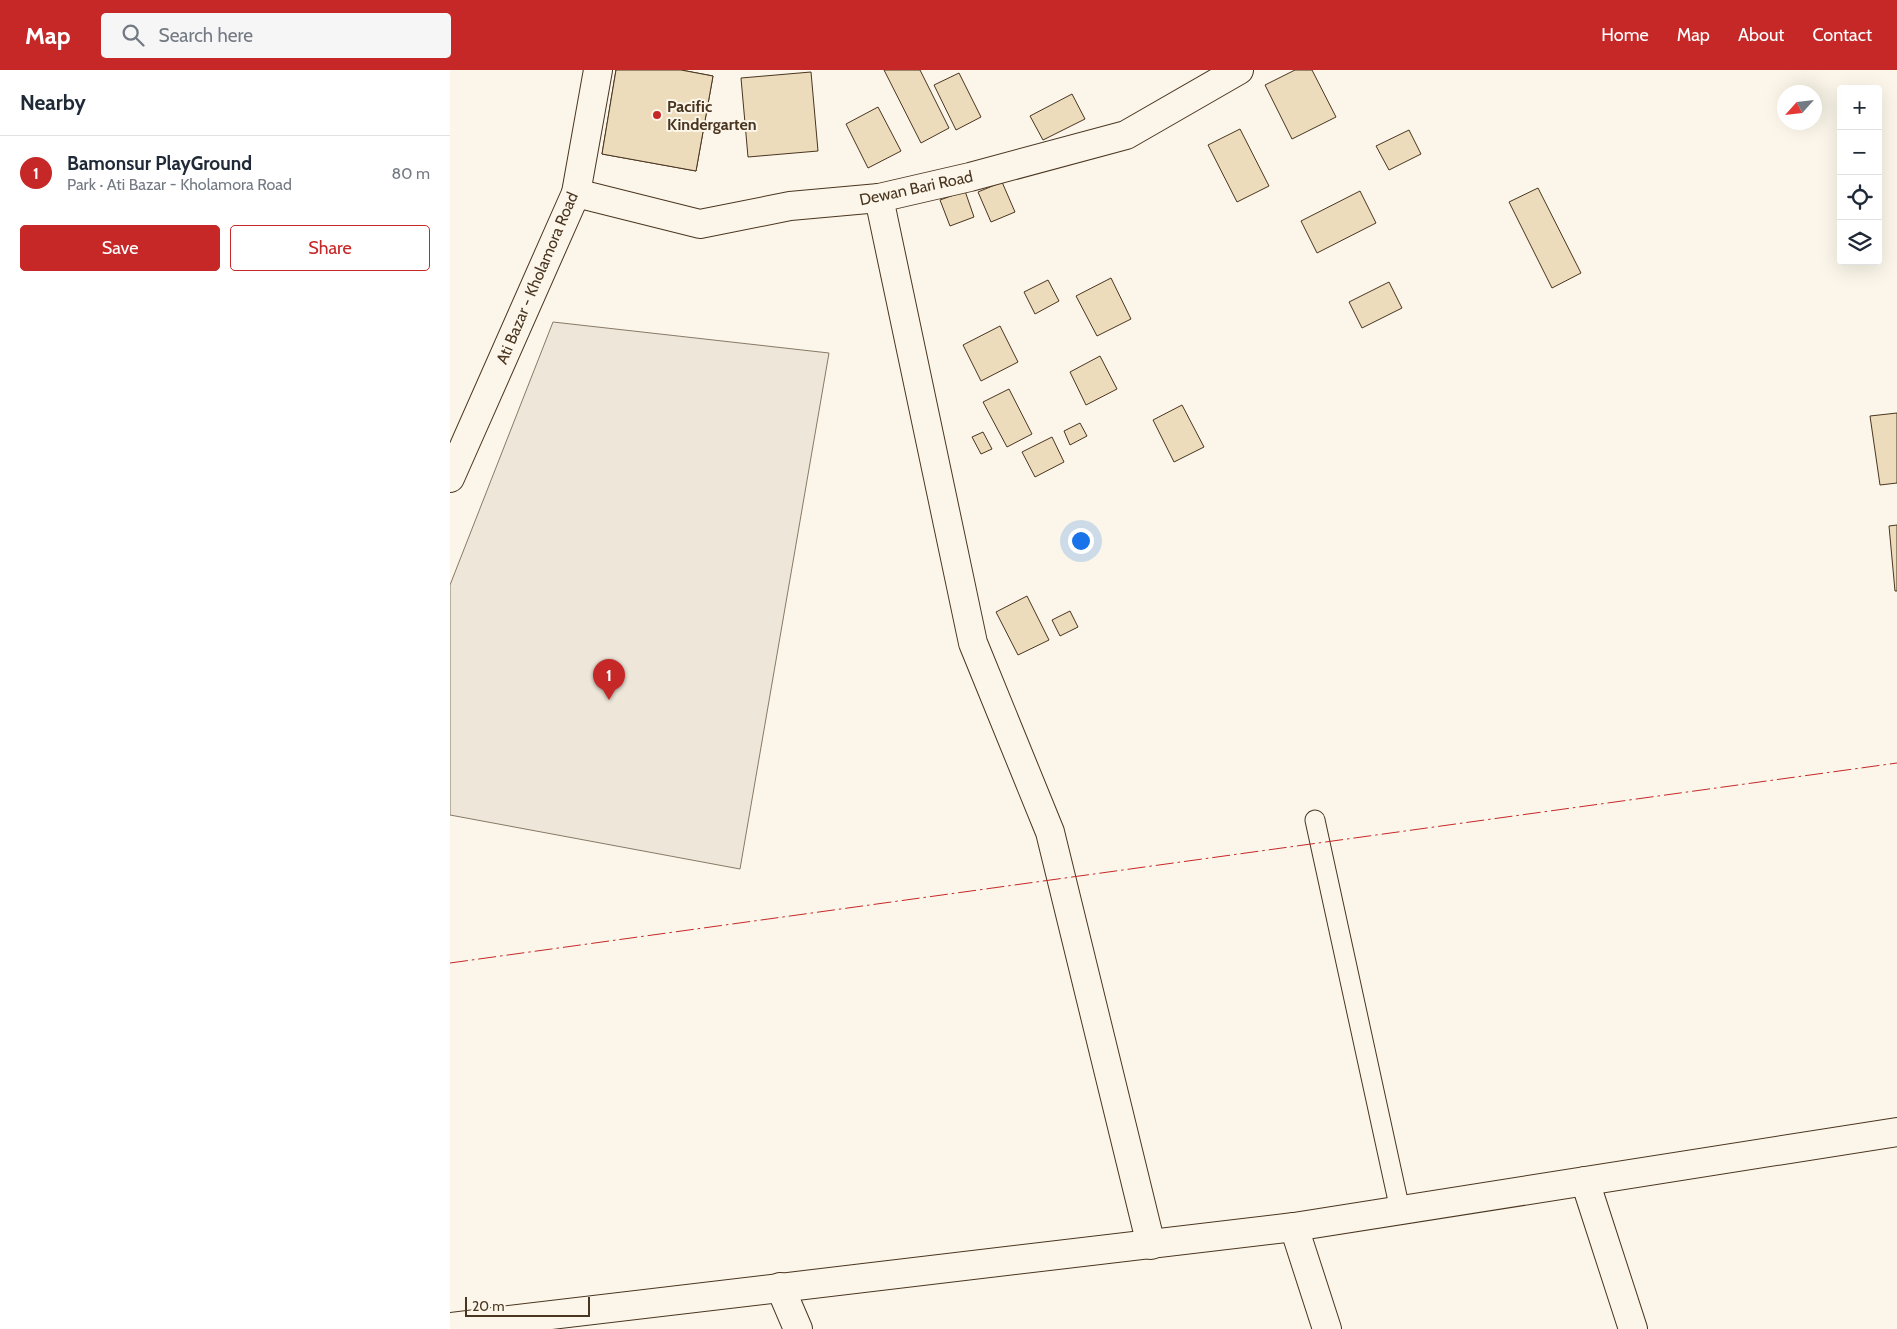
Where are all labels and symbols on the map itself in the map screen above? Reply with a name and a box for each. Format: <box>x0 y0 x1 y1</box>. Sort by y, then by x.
north arrow <box>1777 85 1822 130</box>
place label: Pacific Kindergarten <box>667 97 757 134</box>
marker: Pacific Kindergarten <box>651 109 663 121</box>
street label: Dewan Bari Road <box>858 167 974 209</box>
street label: Ati Bazar - Kholamora Road <box>492 189 582 367</box>
your location <box>1068 528 1094 554</box>
pin: 1 <box>593 659 625 700</box>
scale bar <box>465 1294 590 1317</box>

